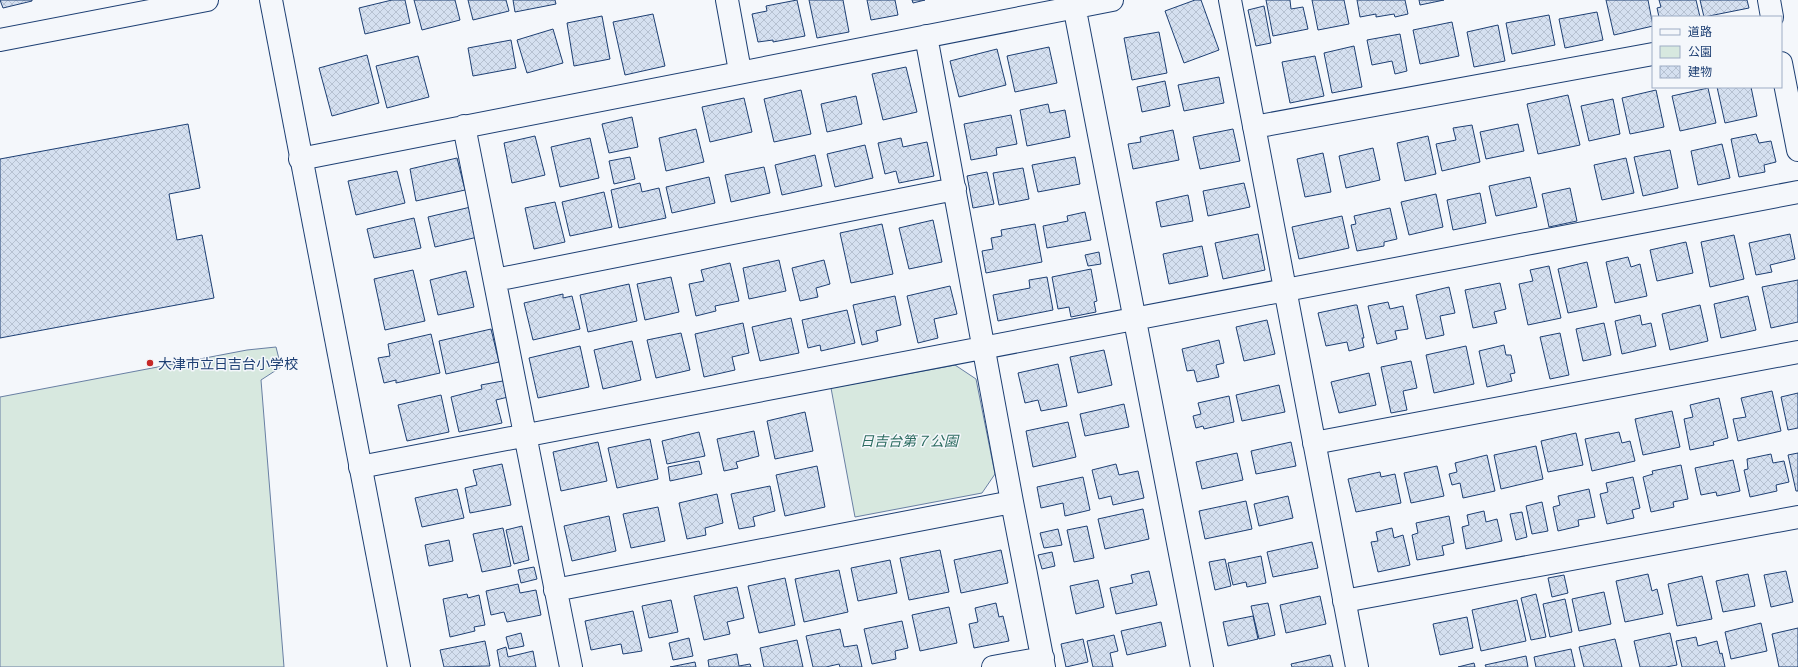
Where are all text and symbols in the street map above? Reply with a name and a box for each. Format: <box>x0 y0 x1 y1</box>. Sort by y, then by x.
legend <box>1652 16 1782 88</box>
text: 道路 <box>1688 23 1712 40</box>
text: 公園 <box>1688 43 1712 60</box>
text: 建物 <box>1688 63 1712 80</box>
place label: 大津市立日吉台小学校 <box>158 354 298 373</box>
marker: 大津市立日吉台小学校 <box>145 358 155 368</box>
park label: 日吉台第７公園 <box>860 431 960 450</box>

